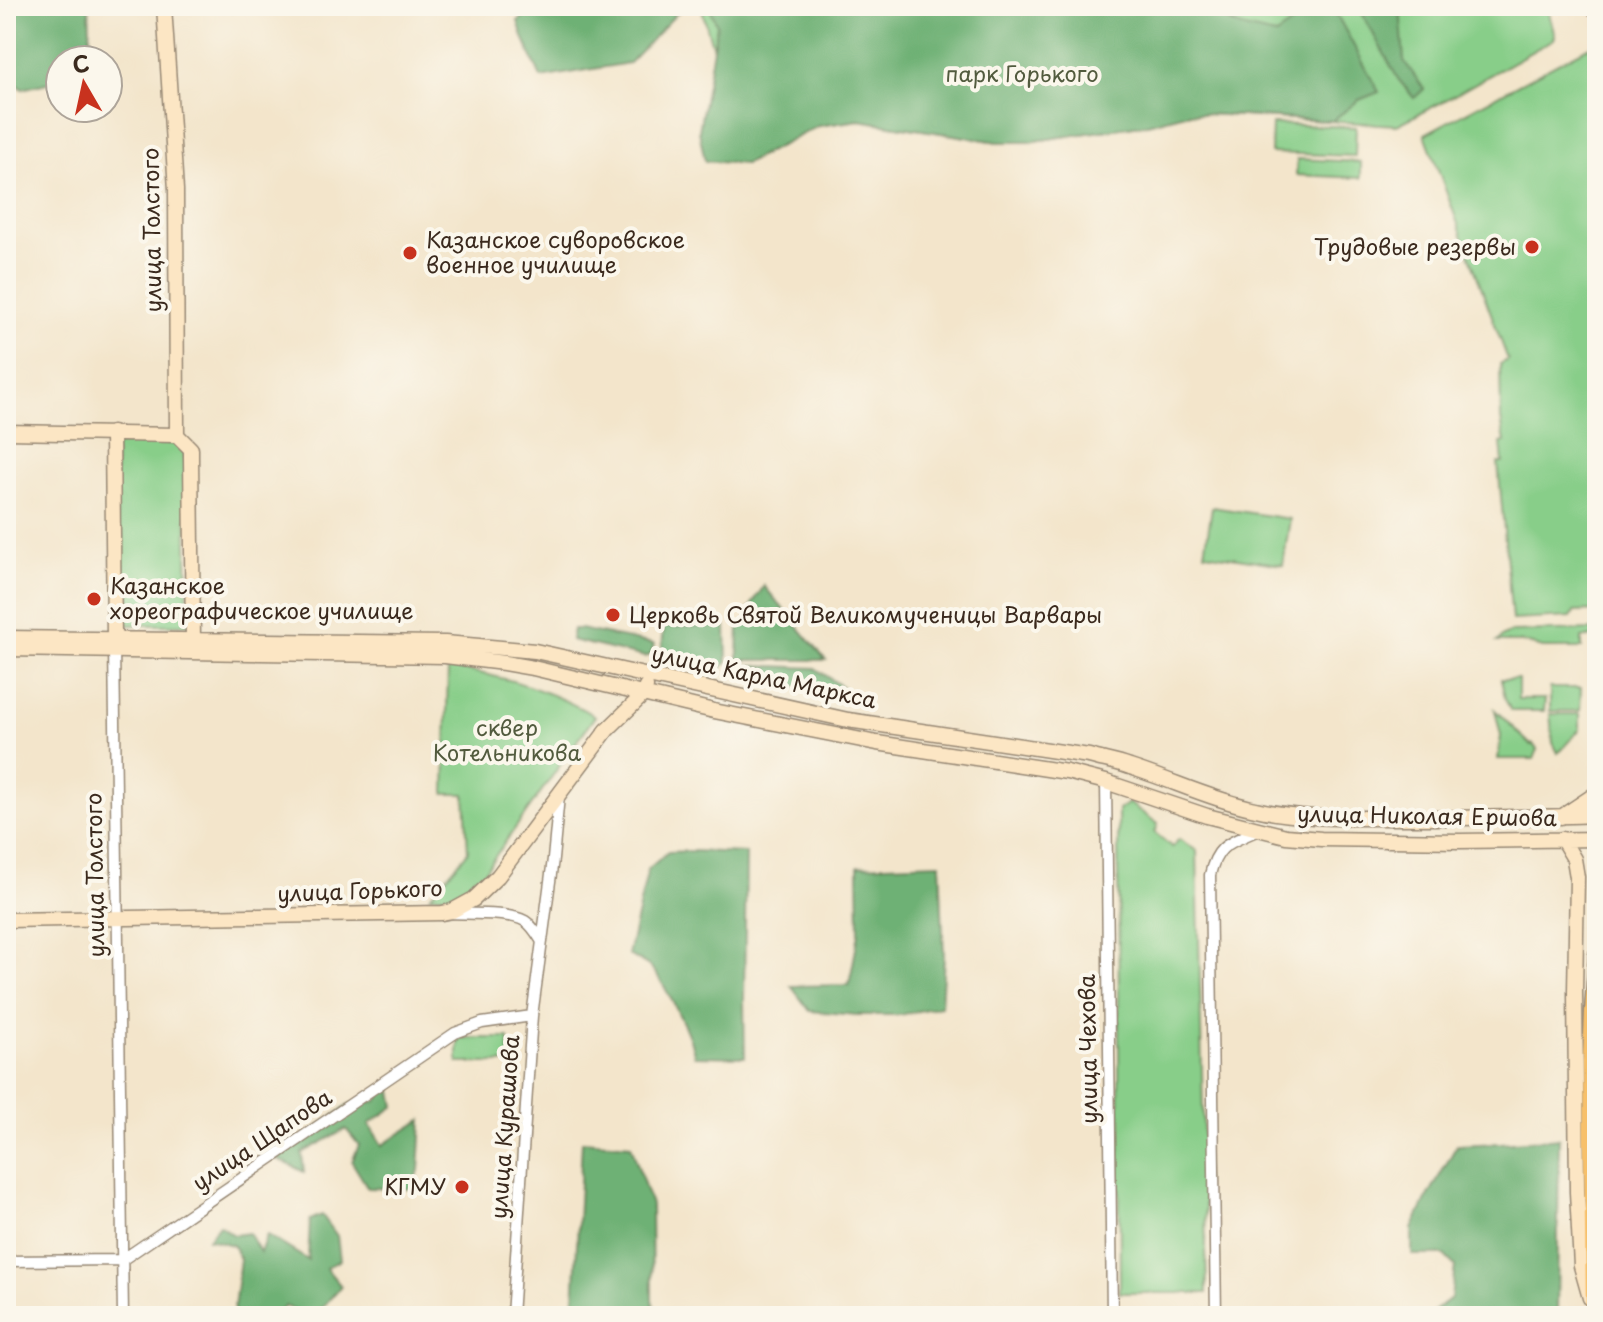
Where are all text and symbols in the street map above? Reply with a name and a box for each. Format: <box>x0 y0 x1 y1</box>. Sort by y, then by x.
north arrow <box>44 44 124 124</box>
text: С <box>70 45 91 80</box>
park label: парк Горького <box>945 56 1099 89</box>
street label: улица Толстого <box>133 147 168 313</box>
place label: Казанское суворовское военное училище <box>426 222 685 280</box>
place label: Трудовые резервы <box>1314 229 1516 262</box>
marker: Трудовые резервы <box>1523 238 1541 256</box>
marker: Казанское суворовское военное училище <box>401 244 419 262</box>
place label: Казанское хореографическое училище <box>110 568 414 626</box>
marker: Казанское хореографическое училище <box>85 590 103 608</box>
place label: Церковь Святой Великомученицы Варвары <box>629 597 1102 630</box>
marker: Церковь Святой Великомученицы Варвары <box>604 606 622 624</box>
street label: улица Карла Маркса <box>649 636 880 716</box>
park label: сквер Котельникова <box>433 710 582 768</box>
street label: улица Толстого <box>76 792 111 958</box>
street label: улица Николая Ершова <box>1297 796 1558 833</box>
street label: улица Горького <box>277 870 443 909</box>
street label: улица Чехова <box>1069 974 1104 1124</box>
street label: улица Курашова <box>481 1034 526 1220</box>
street label: улица Щапова <box>185 1080 338 1198</box>
place label: КГМУ <box>384 1169 446 1202</box>
marker: КГМУ <box>453 1178 471 1196</box>

